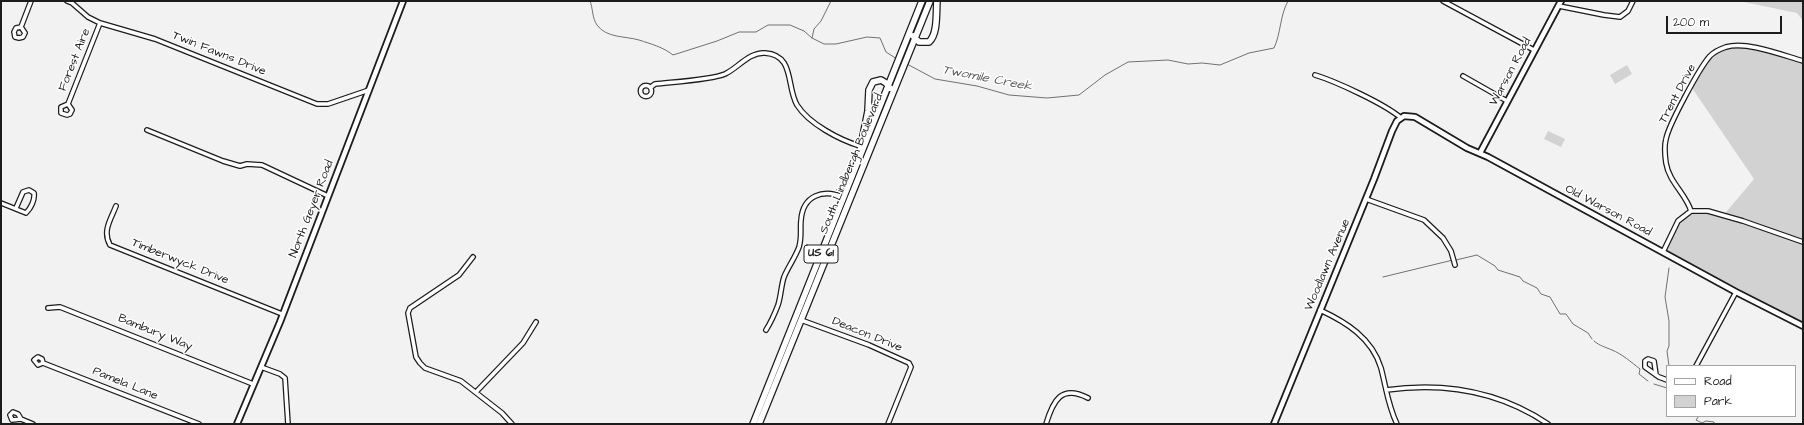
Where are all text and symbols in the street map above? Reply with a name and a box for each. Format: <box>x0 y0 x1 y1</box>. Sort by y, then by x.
scale bar <box>1668 8 1784 34</box>
text: 200 m <box>1673 14 1709 31</box>
street label: Forest Aire <box>56 26 94 94</box>
street label: Twin Fawns Drive <box>170 29 268 79</box>
street label: Warson Road <box>1487 35 1535 109</box>
street label: Trent Drive <box>1656 62 1700 126</box>
water label: Twomile Creek <box>941 63 1033 95</box>
street label: South Lindbergh Boulevard <box>817 92 887 236</box>
street label: North Geyer Road <box>287 158 337 260</box>
street label: Old Warson Road <box>1562 182 1654 240</box>
street label: Woodlawn Avenue <box>1302 217 1354 313</box>
street label: Timberwyck Drive <box>129 236 231 288</box>
road number: US 61 <box>804 245 838 263</box>
street label: Bambury Way <box>116 312 194 354</box>
street label: Deacon Drive <box>830 314 904 356</box>
street label: Pamela Lane <box>90 364 160 404</box>
legend <box>1666 365 1796 417</box>
text: Road <box>1704 373 1732 390</box>
text: Park <box>1704 393 1732 410</box>

